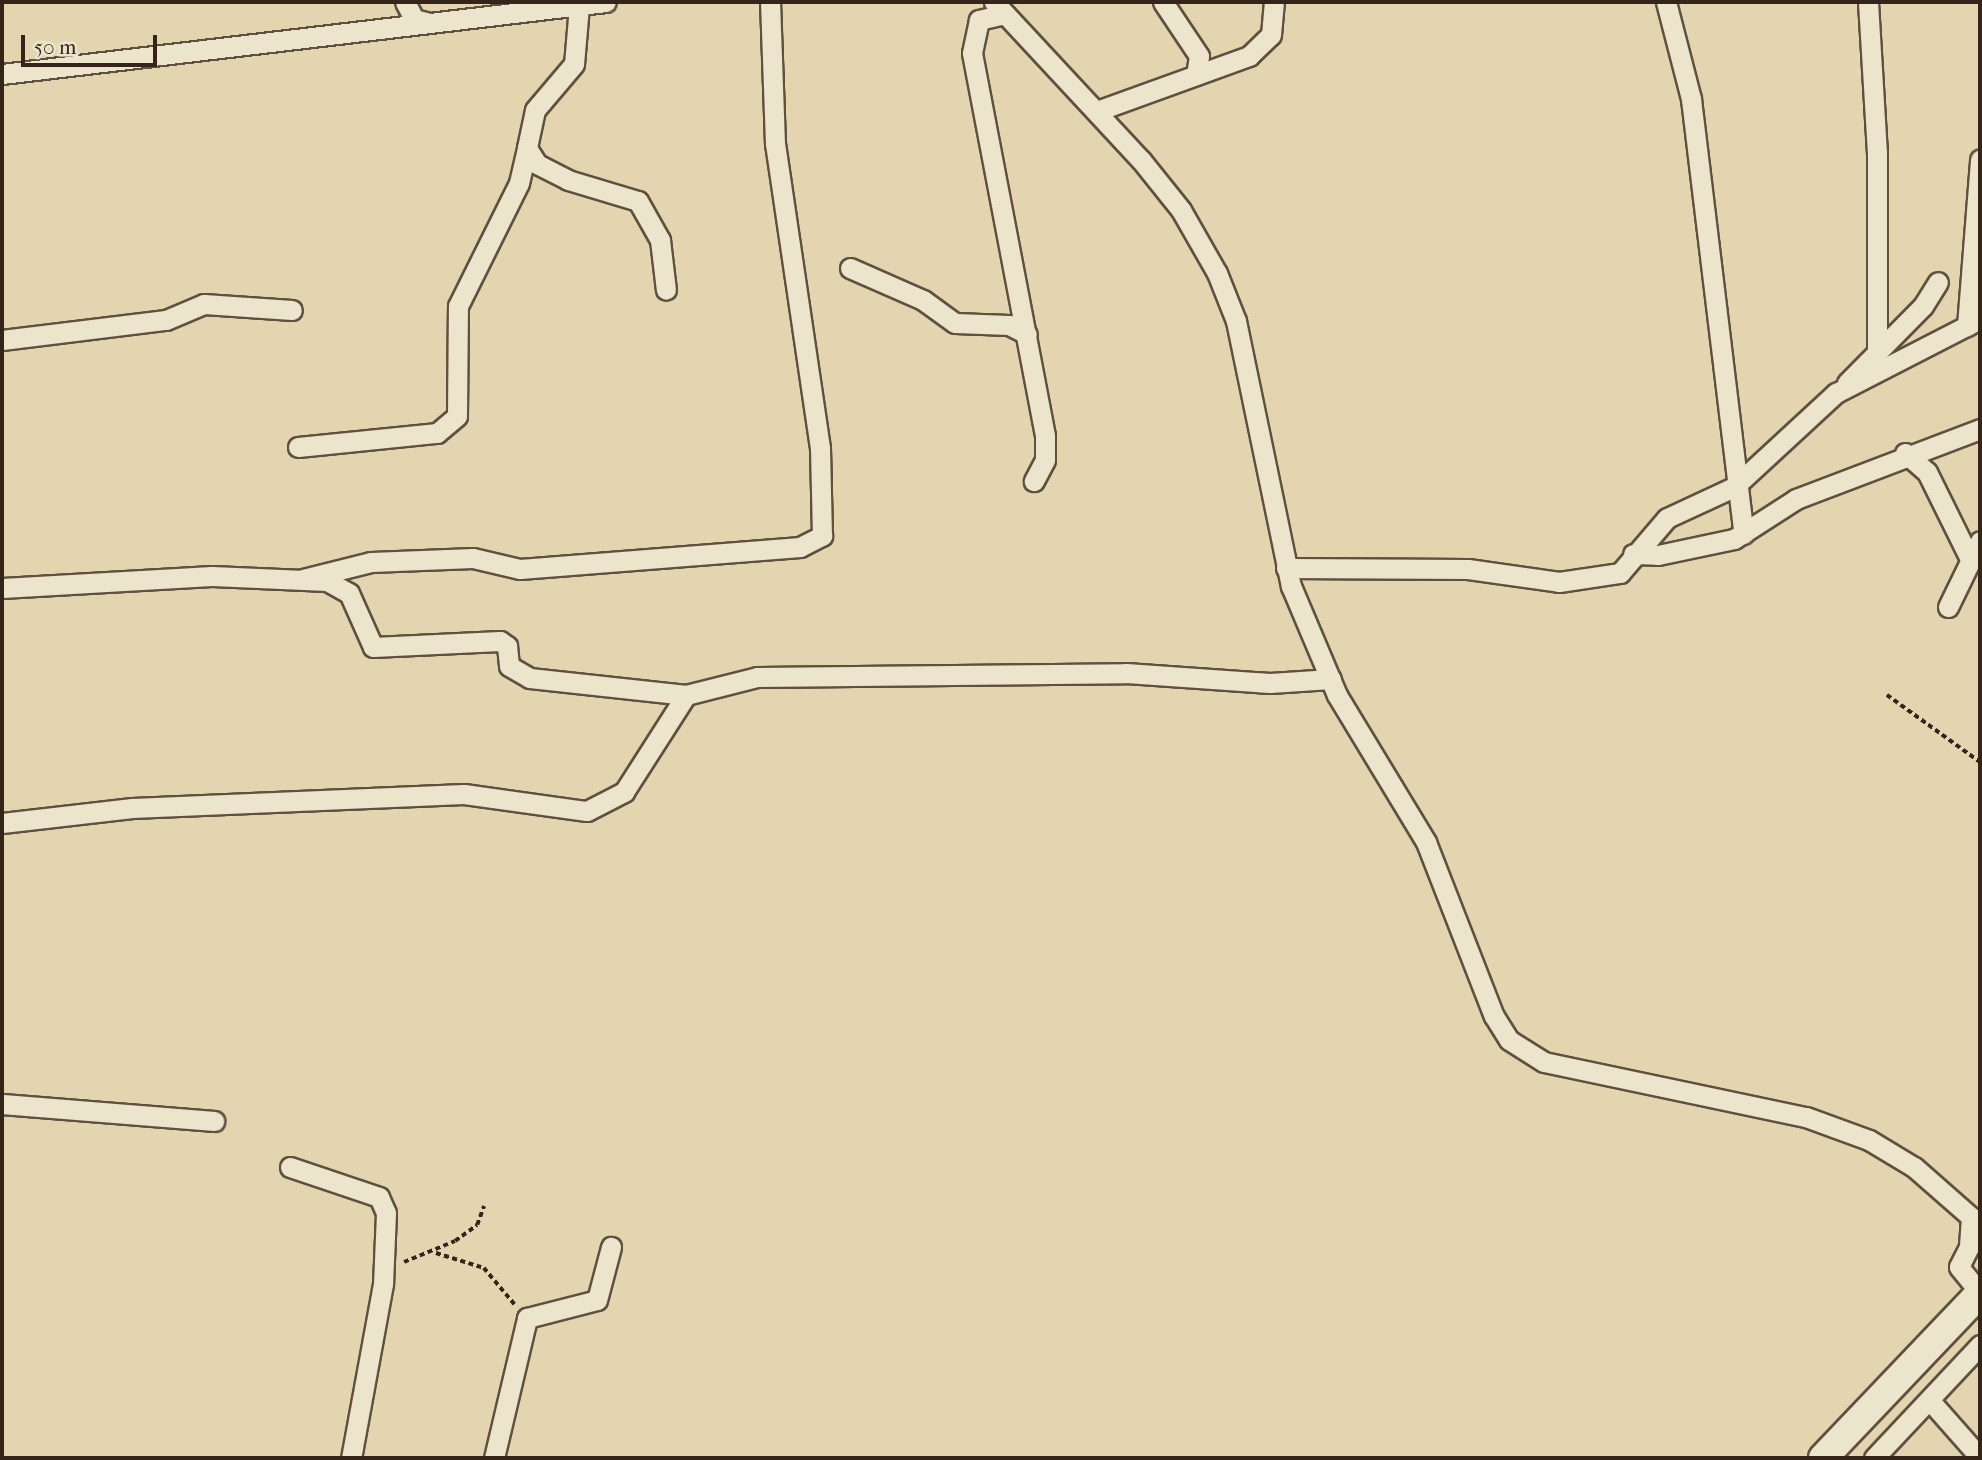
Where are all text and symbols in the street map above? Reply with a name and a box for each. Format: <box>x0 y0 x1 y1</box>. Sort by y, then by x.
scale bar <box>24 21 161 65</box>
text: 50 m <box>34 35 77 59</box>

